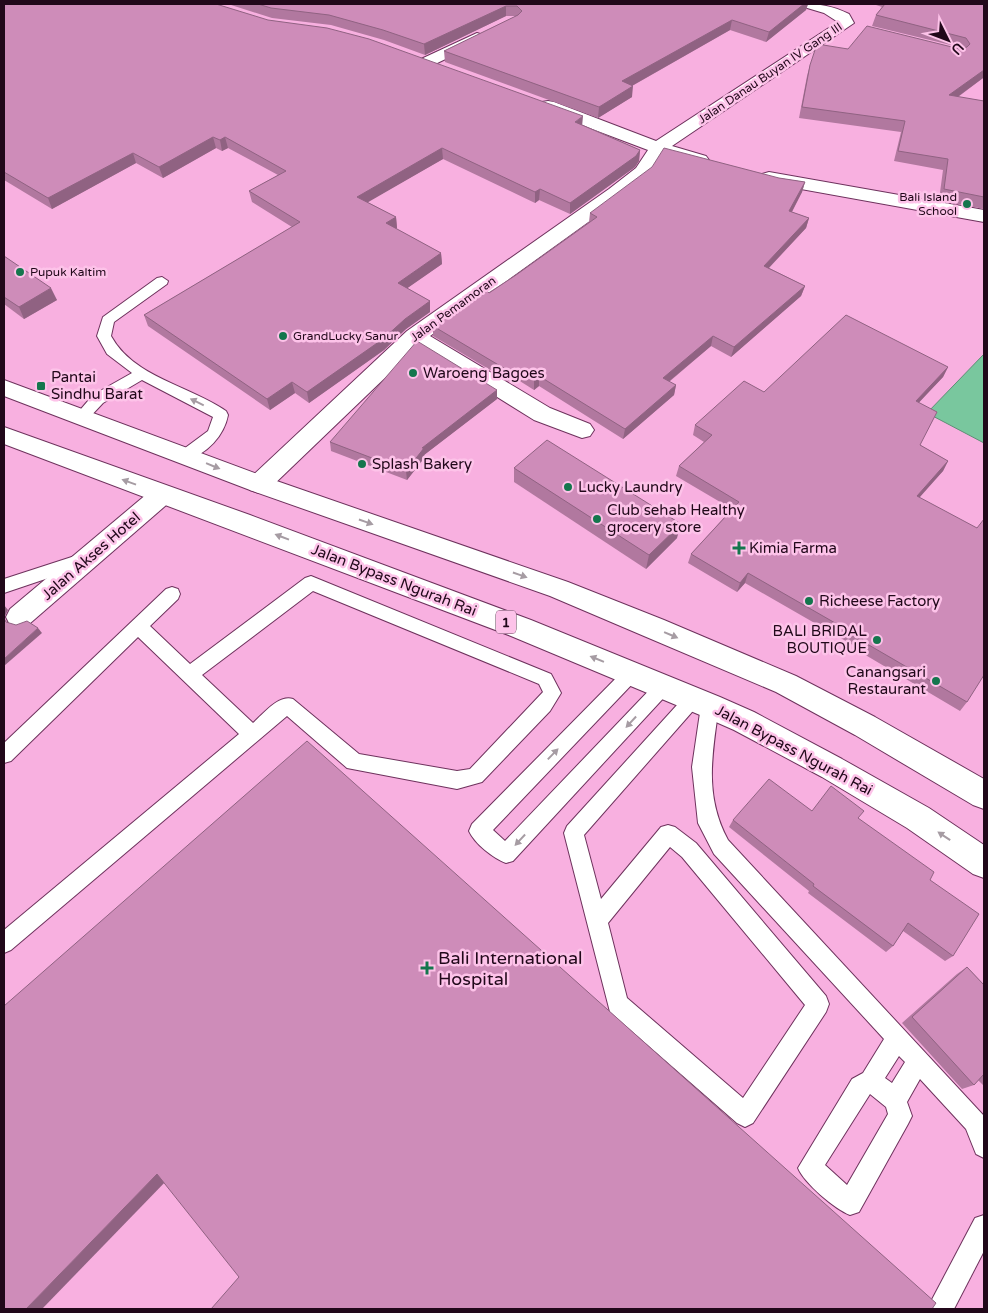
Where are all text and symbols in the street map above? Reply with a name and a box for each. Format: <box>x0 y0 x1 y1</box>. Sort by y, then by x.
north arrow <box>923 15 973 65</box>
street label: Jalan Danau Buyan IV Gang III <box>695 19 845 127</box>
text: U <box>947 39 967 58</box>
place label: Bali Island School <box>899 190 957 218</box>
marker: Bali Island School <box>961 198 973 210</box>
place label: Pupuk Kaltim <box>30 265 106 279</box>
marker: Pupuk Kaltim <box>14 266 26 278</box>
street label: Jalan Pemamoran <box>408 273 498 345</box>
place label: GrandLucky Sanur <box>293 329 399 343</box>
marker: GrandLucky Sanur <box>277 330 289 342</box>
place label: Waroeng Bagoes <box>423 364 545 382</box>
marker: Waroeng Bagoes <box>407 367 419 379</box>
place label: Pantai Sindhu Barat <box>51 368 143 403</box>
marker: Pantai Sindhu Barat <box>35 380 47 392</box>
one-way arrow <box>190 397 204 405</box>
place label: Splash Bakery <box>372 455 472 473</box>
marker: Splash Bakery <box>356 458 368 470</box>
one-way arrow <box>206 463 221 470</box>
one-way arrow <box>122 478 137 485</box>
place label: Lucky Laundry <box>578 478 682 496</box>
marker: Lucky Laundry <box>562 481 574 493</box>
place label: Club sehab Healthy grocery store <box>607 501 745 536</box>
street label: Jalan Akses Hotel <box>38 508 144 604</box>
marker: Club sehab Healthy grocery store <box>591 513 603 525</box>
one-way arrow <box>359 518 374 526</box>
one-way arrow <box>274 533 289 541</box>
place label: Kimia Farma <box>749 539 837 557</box>
street label: Jalan Bypass Ngurah Rai <box>309 540 479 620</box>
marker: Kimia Farma <box>733 542 745 554</box>
one-way arrow <box>512 572 527 579</box>
place label: Richeese Factory <box>819 592 940 610</box>
marker: Richeese Factory <box>803 595 815 607</box>
road number: 1 <box>496 610 516 634</box>
place label: BALI BRIDAL BOUTIQUE <box>772 622 867 657</box>
one-way arrow <box>664 631 678 639</box>
marker: BALI BRIDAL BOUTIQUE <box>871 634 883 646</box>
one-way arrow <box>590 654 604 662</box>
place label: Canangsari Restaurant <box>846 663 926 698</box>
marker: Canangsari Restaurant <box>930 675 942 687</box>
street label: Jalan Bypass Ngurah Rai <box>712 701 876 799</box>
one-way arrow <box>625 716 637 728</box>
one-way arrow <box>547 749 559 761</box>
one-way arrow <box>937 831 950 841</box>
one-way arrow <box>514 834 526 846</box>
place label: Bali International Hospital <box>438 947 583 990</box>
marker: Bali International Hospital <box>420 961 434 975</box>

